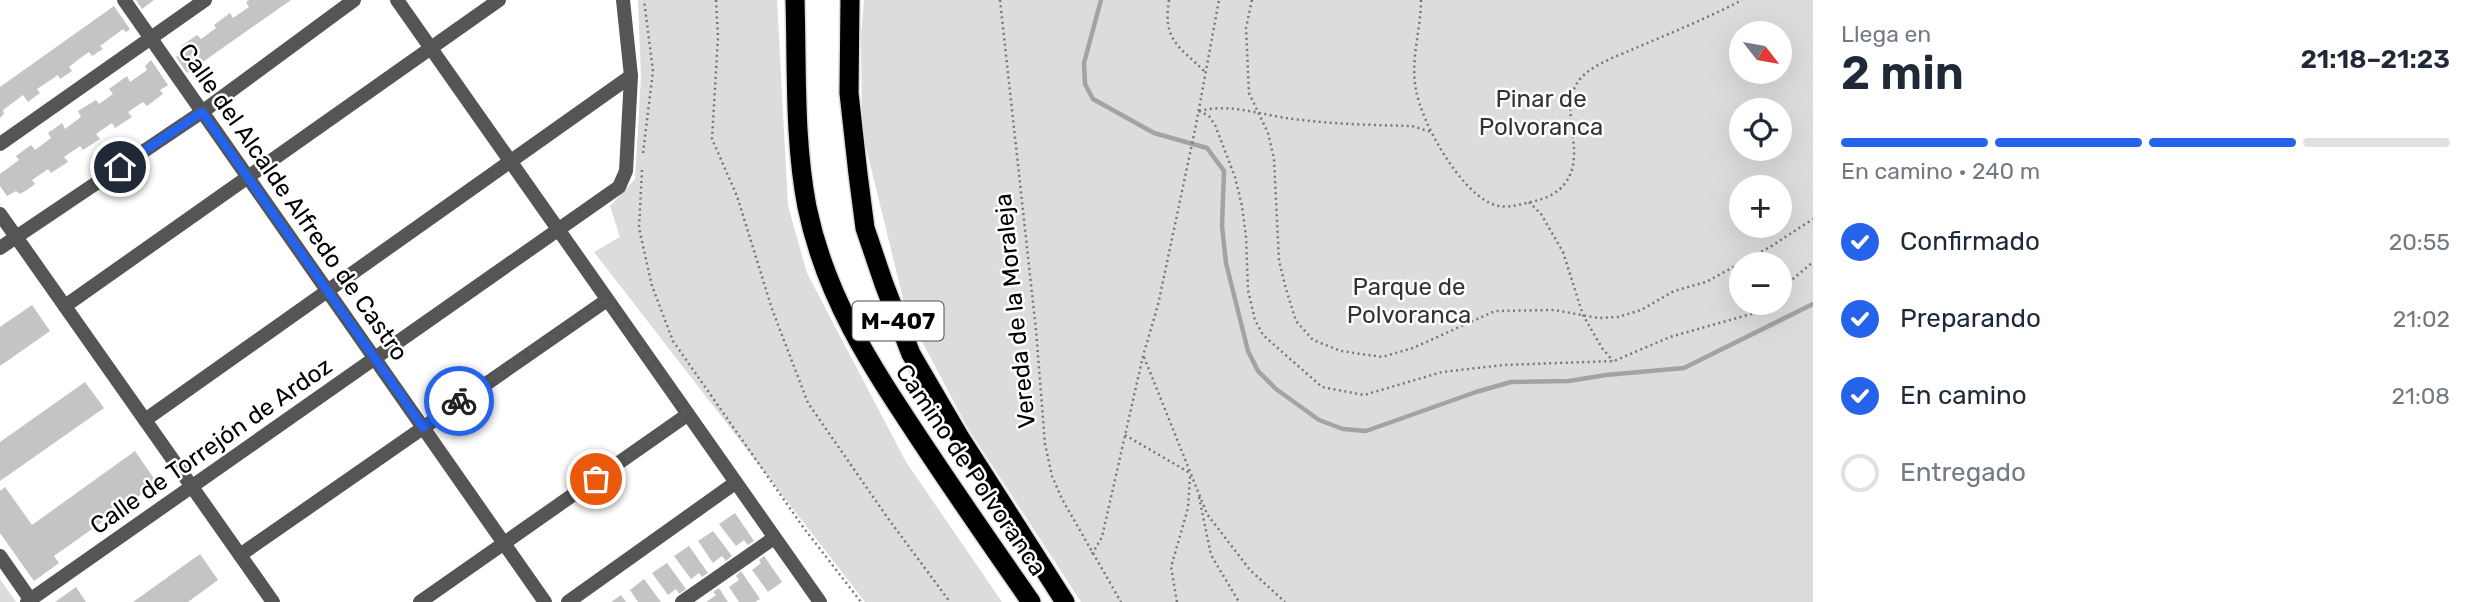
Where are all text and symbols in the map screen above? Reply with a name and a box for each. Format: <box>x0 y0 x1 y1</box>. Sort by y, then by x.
text: Llega en <box>1841 20 1931 48</box>
north arrow <box>1729 21 1792 84</box>
map controls <box>1729 21 1792 315</box>
street label: Calle del Alcalde Alfredo de Castro <box>172 38 414 366</box>
text: 21:18–21:23 <box>2300 44 2450 75</box>
text: 2 min <box>1841 46 1964 101</box>
park label: Pinar de Polvoranca <box>1479 85 1603 141</box>
button: locate <box>1729 98 1792 161</box>
pin <box>90 137 150 197</box>
icon: home <box>101 148 139 186</box>
text: En camino · 240 m <box>1841 157 2040 185</box>
button: + <box>1729 175 1792 238</box>
street label: Vereda de la Moraleja <box>989 192 1041 430</box>
icon: check <box>1841 223 1879 261</box>
text: Confirmado <box>1900 226 2040 257</box>
text: 20:55 <box>2389 228 2450 256</box>
button: − <box>1729 252 1792 315</box>
park label: Parque de Polvoranca <box>1347 273 1471 329</box>
icon: check <box>1841 300 1879 338</box>
road number: M-407 <box>852 302 944 340</box>
text: Preparando <box>1900 303 2041 334</box>
text: 21:02 <box>2393 305 2450 333</box>
street label: Calle de Torrejón de Ardoz <box>85 352 337 540</box>
street label: Camino de Polvoranca <box>890 359 1052 581</box>
courier <box>424 366 494 436</box>
icon: check <box>1841 377 1879 415</box>
text: En camino <box>1900 380 2027 411</box>
icon: bike <box>440 382 478 420</box>
text: 21:08 <box>2392 382 2450 410</box>
pin <box>566 449 626 509</box>
text: Entregado <box>1900 457 2026 488</box>
icon: bag <box>577 460 615 498</box>

